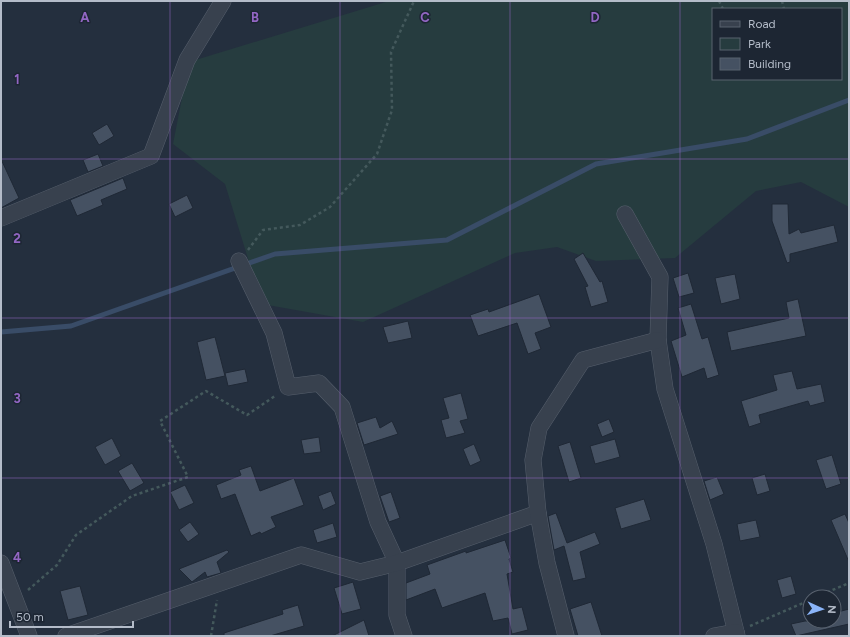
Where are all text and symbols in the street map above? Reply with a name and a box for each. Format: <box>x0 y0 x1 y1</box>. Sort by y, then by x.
legend <box>712 8 842 80</box>
text: A <box>80 10 90 25</box>
text: B <box>251 10 259 25</box>
text: C <box>420 10 430 25</box>
text: D <box>590 10 600 25</box>
text: Road <box>748 17 776 31</box>
text: Park <box>748 37 771 51</box>
text: Building <box>748 57 791 71</box>
text: 1 <box>14 72 20 87</box>
text: 2 <box>13 231 21 246</box>
text: 3 <box>13 391 21 406</box>
text: 4 <box>13 550 21 565</box>
north arrow <box>802 589 842 629</box>
scale bar <box>10 603 133 629</box>
text: N <box>825 605 838 614</box>
text: 50 m <box>16 610 44 624</box>

